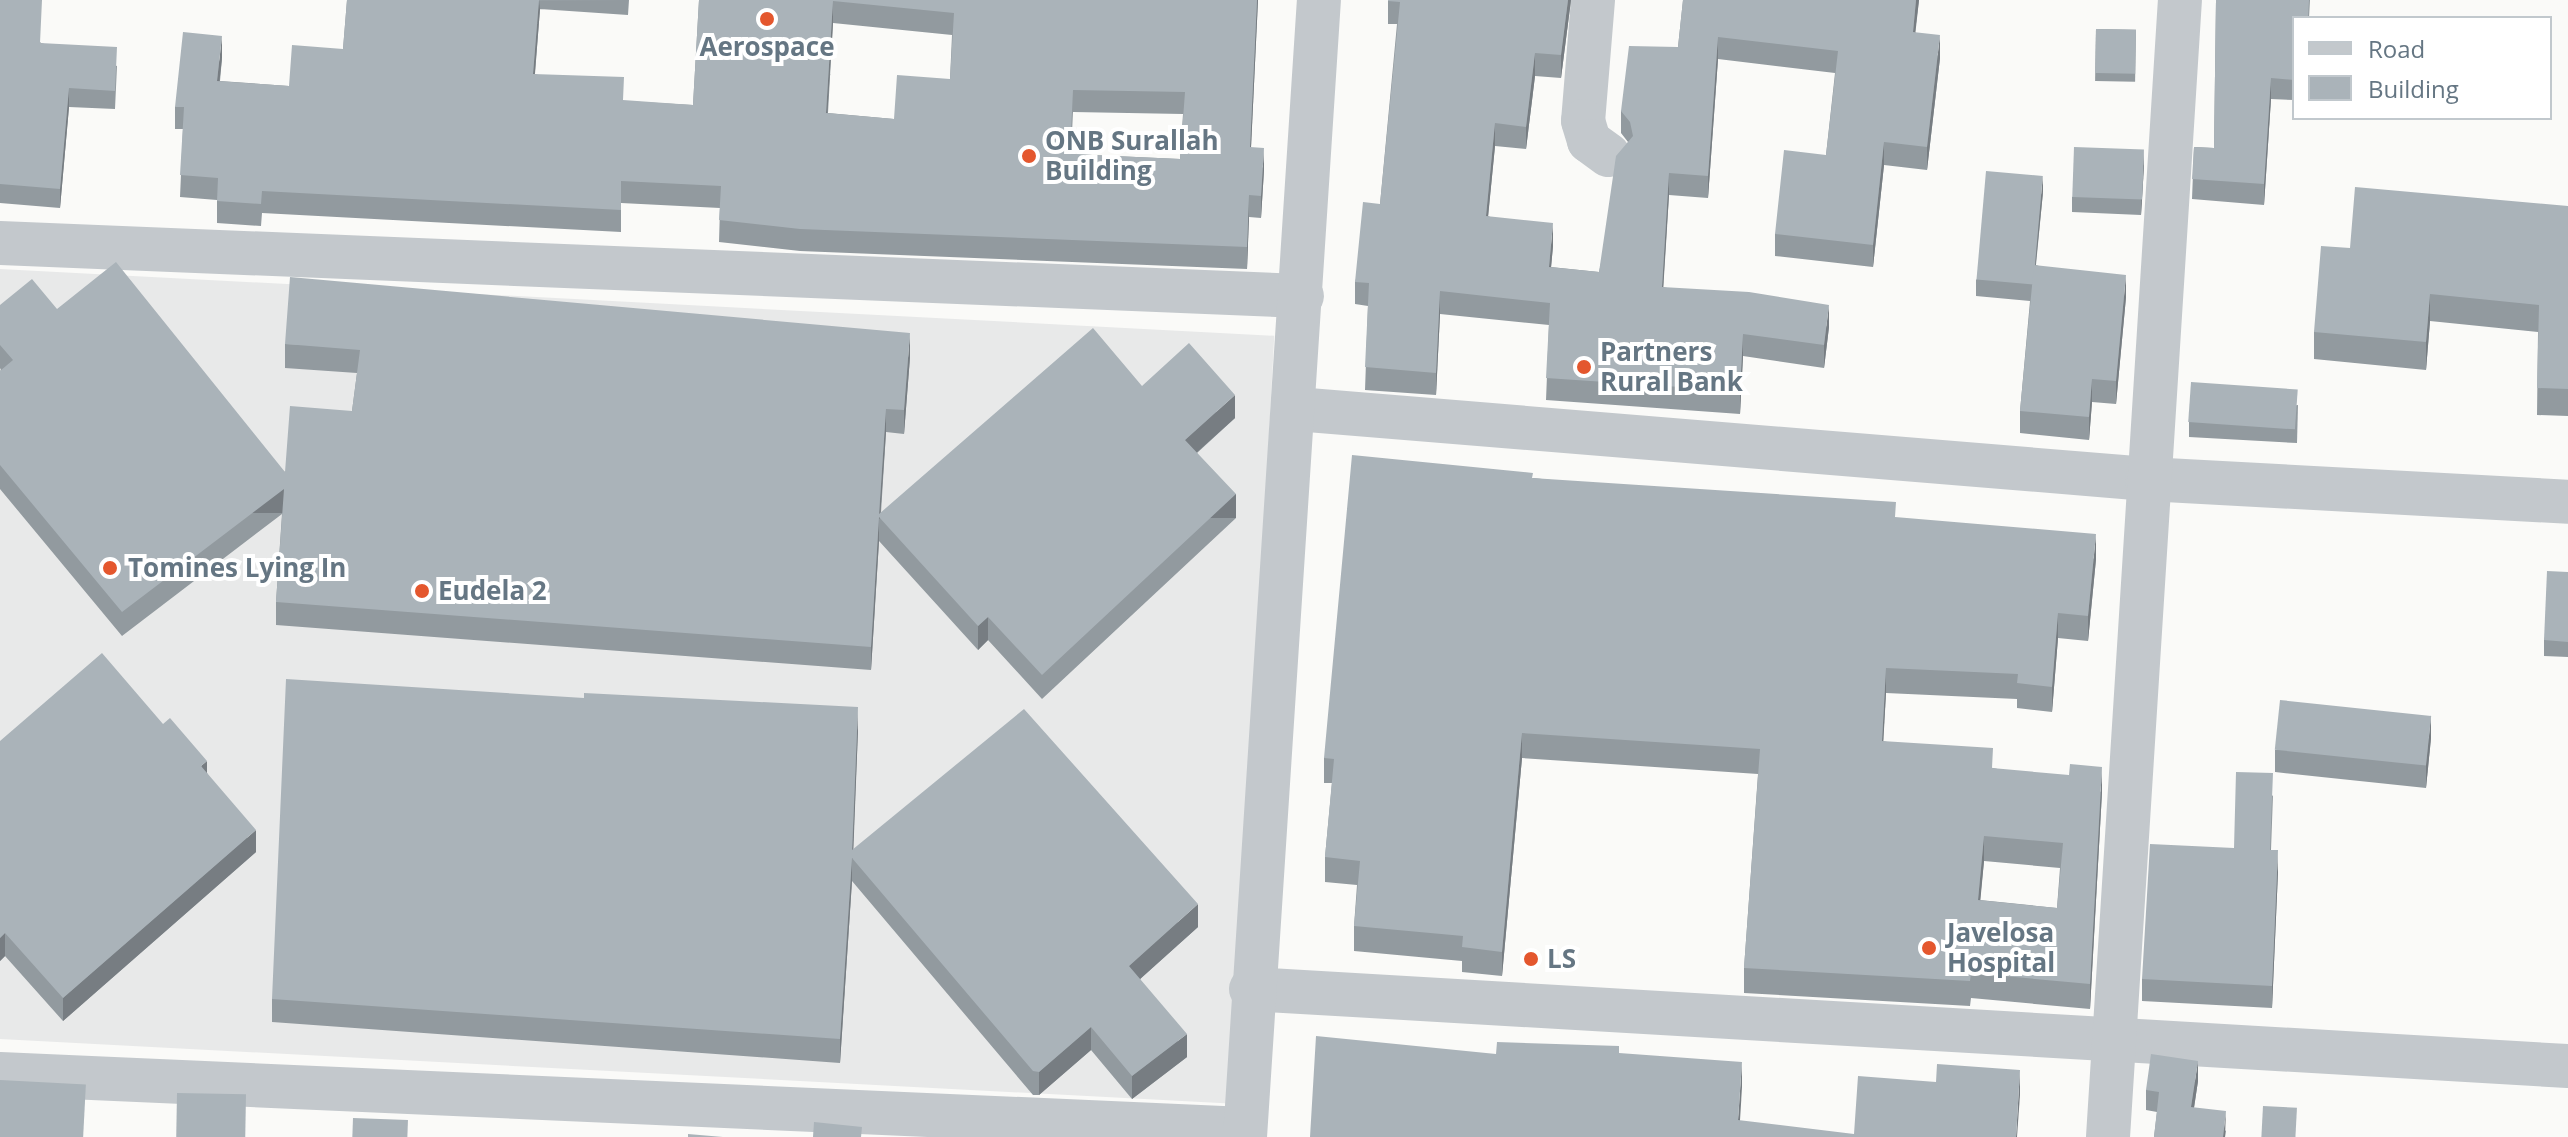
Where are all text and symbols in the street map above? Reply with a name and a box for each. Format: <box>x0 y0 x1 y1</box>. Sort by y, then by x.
marker: Aerospace <box>758 10 776 28</box>
legend <box>2292 16 2552 120</box>
place label: Aerospace <box>699 31 835 63</box>
text: Road <box>2368 32 2425 65</box>
text: Building <box>2368 72 2459 105</box>
place label: ONB Surallah Building <box>1045 125 1219 186</box>
marker: ONB Surallah Building <box>1020 147 1038 165</box>
place label: Partners Rural Bank <box>1600 336 1743 398</box>
marker: Partners Rural Bank <box>1575 358 1593 376</box>
place label: Tomines Lying In <box>128 552 346 584</box>
marker: Tomines Lying In <box>99 557 121 579</box>
place label: Eudela 2 <box>438 575 547 607</box>
marker: Eudela 2 <box>413 582 431 600</box>
place label: Javelosa Hospital <box>1947 917 2055 978</box>
marker: Javelosa Hospital <box>1918 937 1940 959</box>
place label: LS <box>1547 943 1576 975</box>
marker: LS <box>1522 950 1540 968</box>

